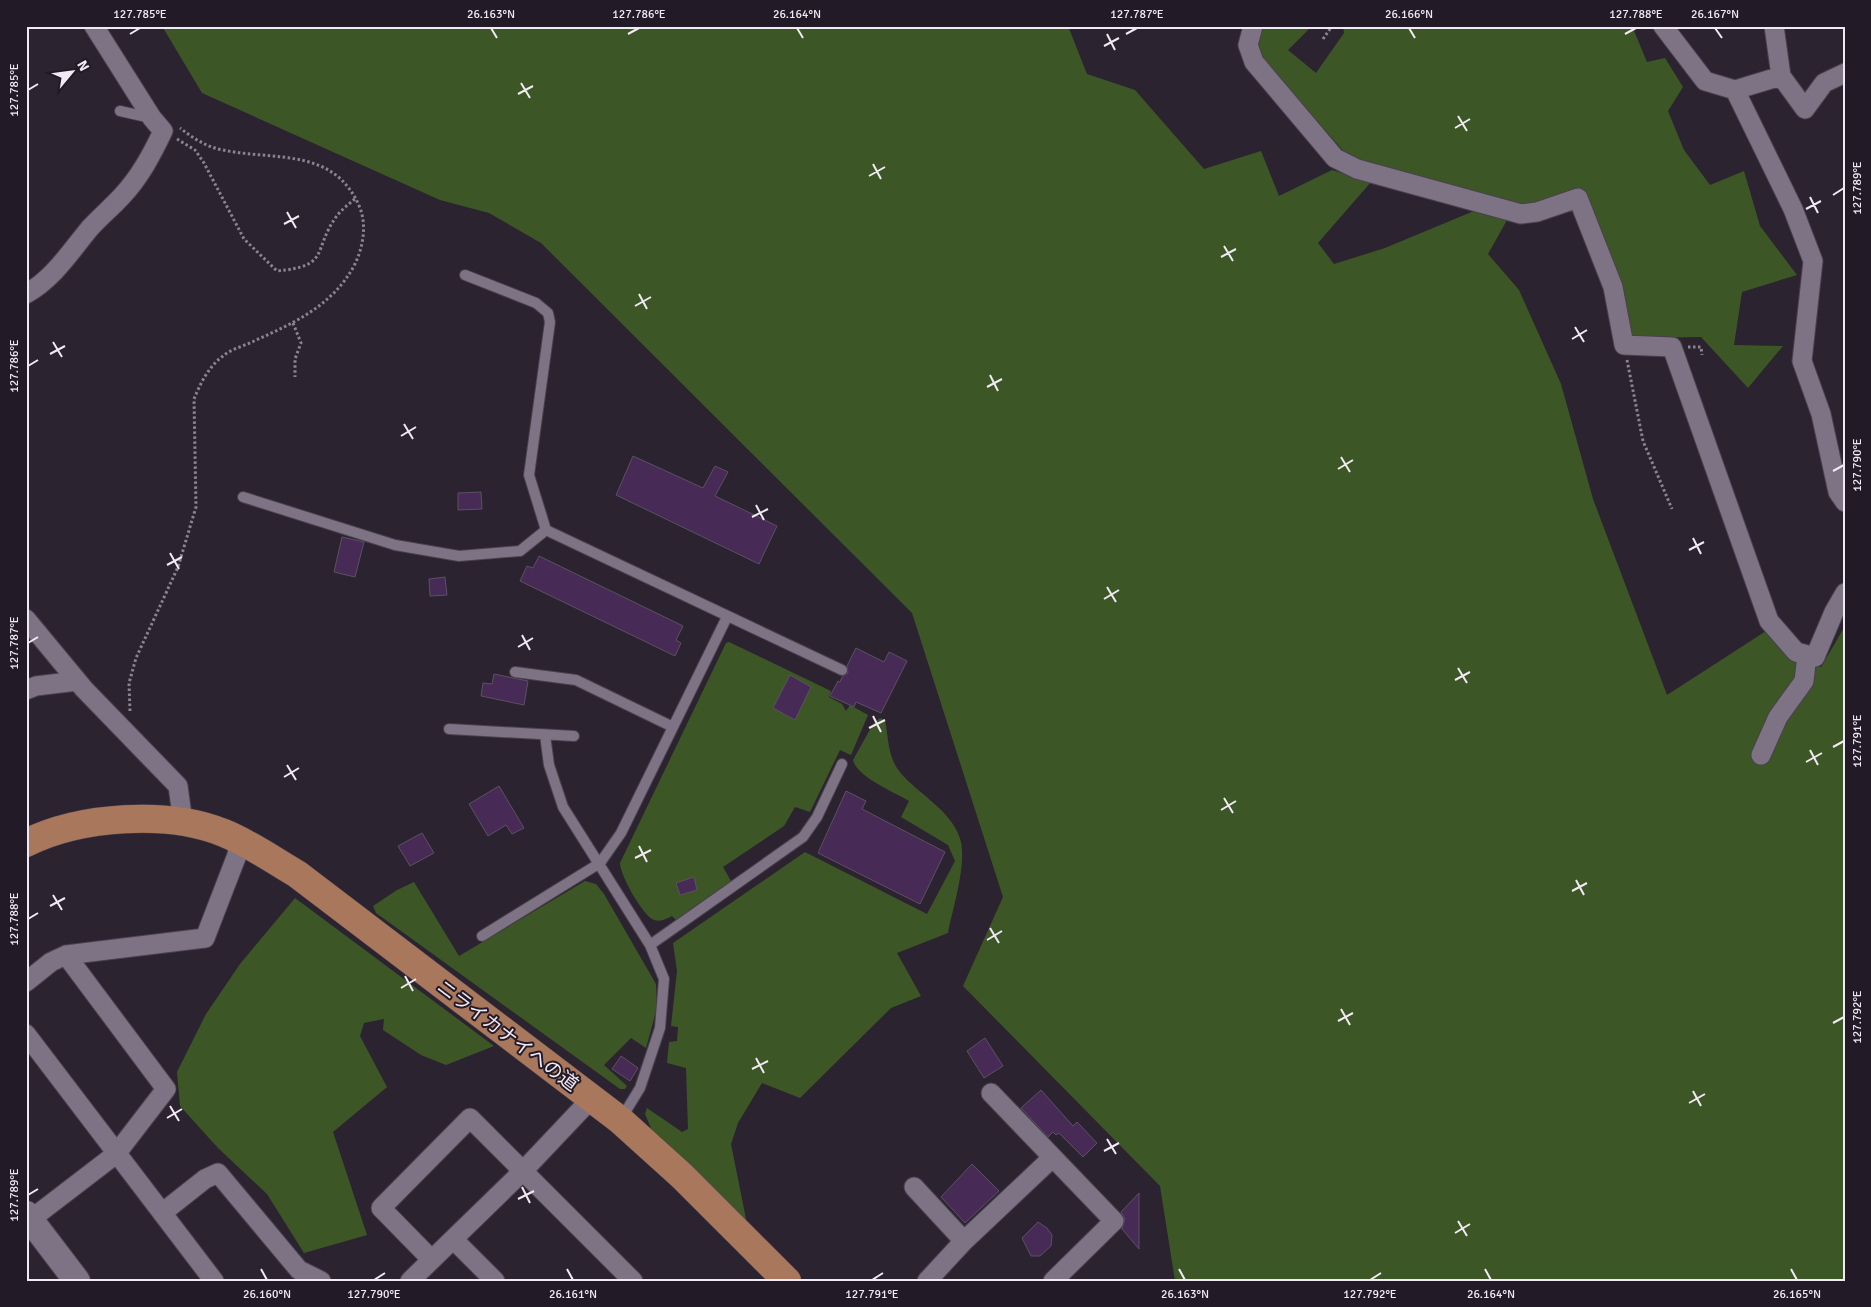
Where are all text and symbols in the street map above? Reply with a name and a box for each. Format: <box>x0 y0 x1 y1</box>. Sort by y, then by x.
text: 127.785°E <box>113 7 167 22</box>
text: 26.163°N <box>467 7 515 22</box>
text: 127.786°E <box>612 7 666 22</box>
text: 26.164°N <box>773 7 821 22</box>
text: 127.787°E <box>1110 7 1164 22</box>
text: 26.166°N <box>1385 7 1433 22</box>
text: 127.788°E <box>1609 7 1663 22</box>
text: 26.167°N <box>1691 7 1739 22</box>
north arrow <box>48 48 98 98</box>
text: N <box>73 58 93 74</box>
text: 127.785°E <box>7 63 22 117</box>
text: 127.789°E <box>1850 161 1865 215</box>
text: 127.786°E <box>7 339 22 393</box>
text: 127.790°E <box>1850 438 1865 492</box>
text: 127.787°E <box>7 616 22 670</box>
text: 127.791°E <box>1850 714 1865 768</box>
text: 127.788°E <box>7 892 22 946</box>
street label: ニライカナイへの道 <box>432 975 583 1097</box>
text: 127.792°E <box>1850 990 1865 1044</box>
text: 127.789°E <box>7 1168 22 1222</box>
text: 26.160°N <box>243 1287 291 1302</box>
text: 127.790°E <box>347 1287 401 1302</box>
text: 26.161°N <box>549 1287 597 1302</box>
text: 127.791°E <box>845 1287 899 1302</box>
text: 26.163°N <box>1161 1287 1209 1302</box>
text: 127.792°E <box>1343 1287 1397 1302</box>
text: 26.164°N <box>1467 1287 1515 1302</box>
text: 26.165°N <box>1773 1287 1821 1302</box>

